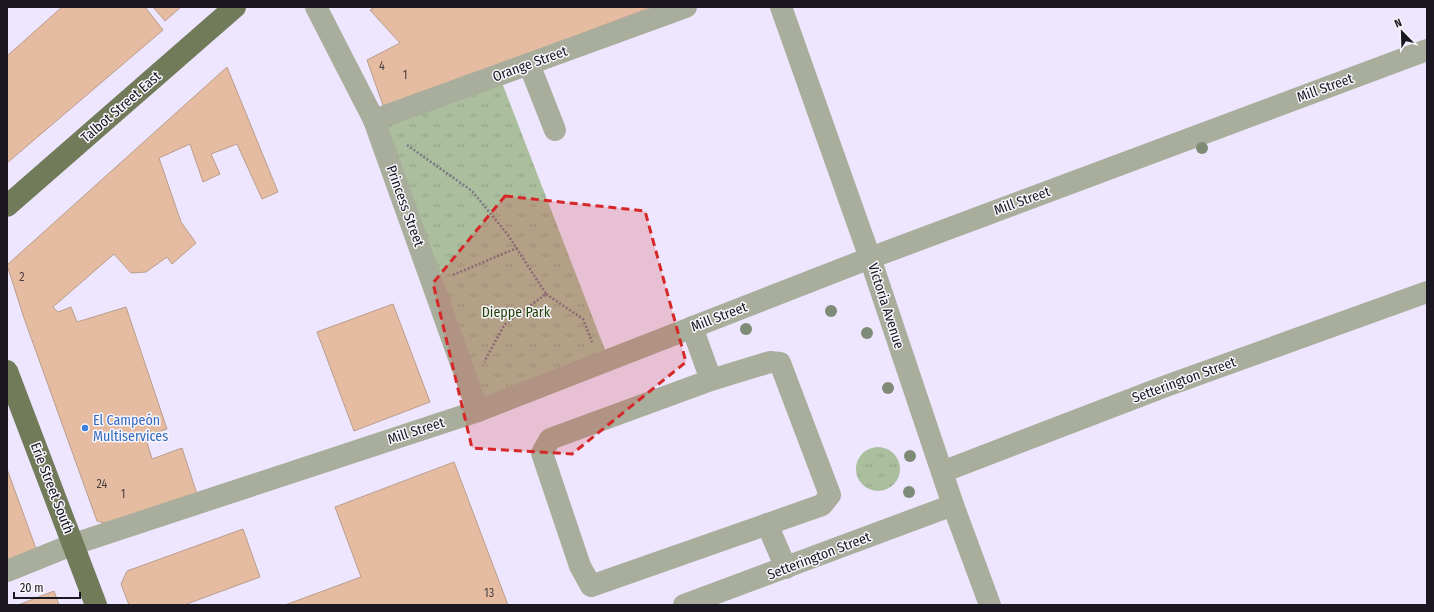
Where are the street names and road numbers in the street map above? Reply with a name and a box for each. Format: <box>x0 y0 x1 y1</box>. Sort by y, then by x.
street label: Orange Street <box>490 42 570 85</box>
street label: Talbot Street East <box>78 67 165 146</box>
street label: Mill Street <box>1295 70 1356 106</box>
street label: Princess Street <box>382 163 428 249</box>
street label: Mill Street <box>992 183 1053 219</box>
street label: Victoria Avenue <box>864 261 908 351</box>
street label: Mill Street <box>689 298 750 335</box>
street label: Setterington Street <box>1130 353 1238 407</box>
street label: Mill Street <box>386 414 447 448</box>
street label: Erie Street South <box>27 440 77 536</box>
street label: Setterington Street <box>765 528 873 583</box>

